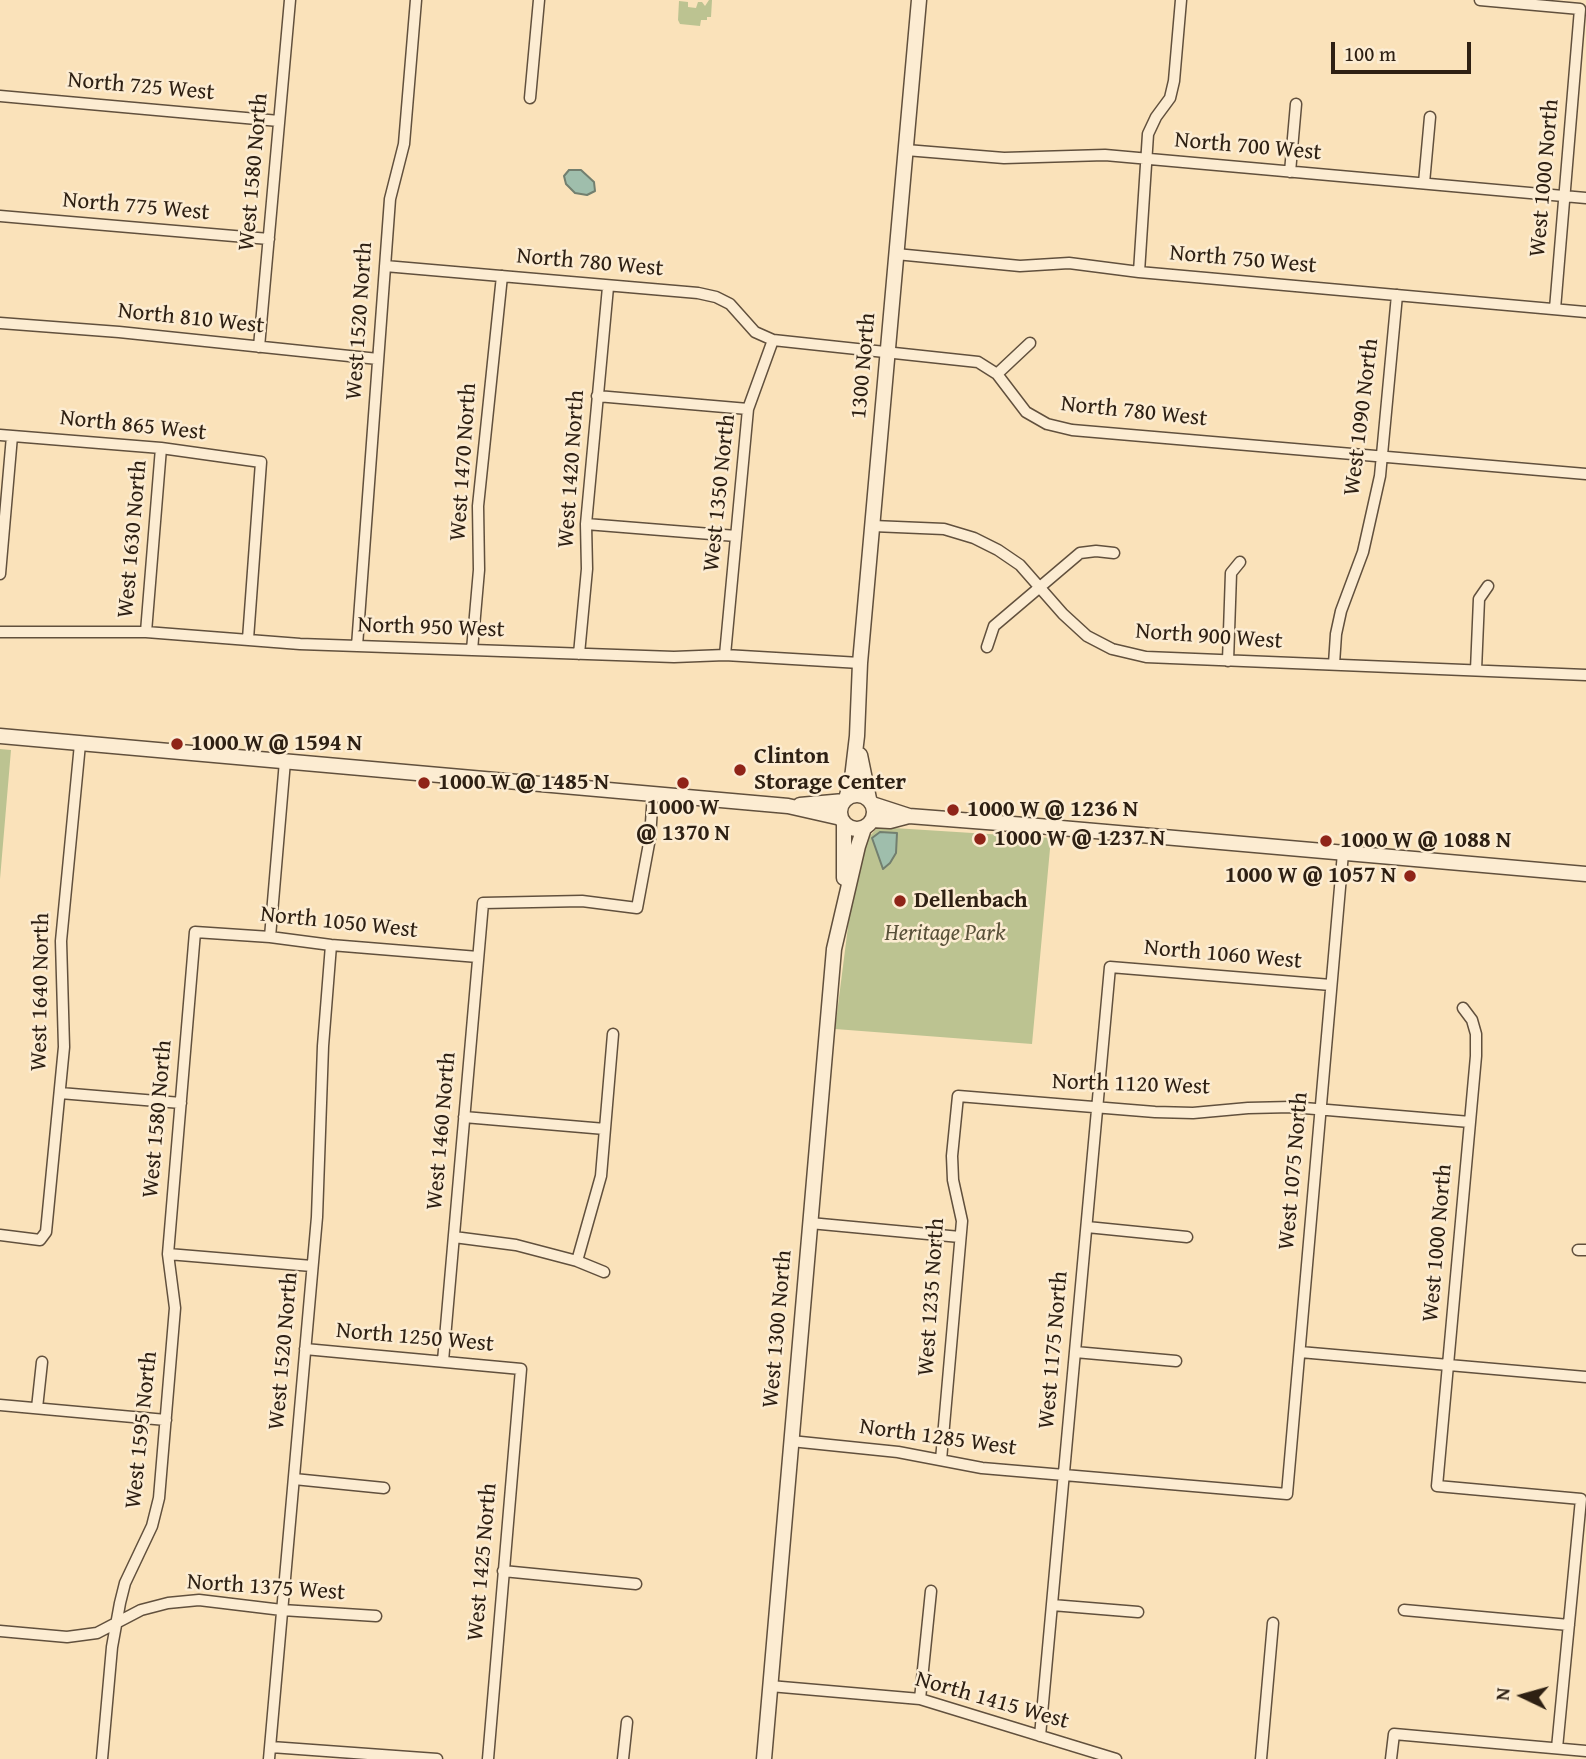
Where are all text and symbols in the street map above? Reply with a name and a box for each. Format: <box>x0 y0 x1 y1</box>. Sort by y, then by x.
scale bar <box>1334 28 1474 72</box>
text: 100 m <box>1344 38 1396 69</box>
street label: North 725 West <box>66 67 216 107</box>
street label: West 1580 North <box>233 92 275 252</box>
street label: West 1000 North <box>1524 98 1566 258</box>
street label: North 700 West <box>1173 127 1323 167</box>
street label: North 775 West <box>61 187 211 227</box>
street label: North 750 West <box>1168 240 1318 280</box>
street label: West 1520 North <box>341 241 379 401</box>
street label: North 780 West <box>515 243 665 283</box>
street label: North 810 West <box>116 298 266 340</box>
street label: 1300 North <box>846 312 882 420</box>
street label: West 1090 North <box>1339 337 1385 497</box>
street label: West 1470 North <box>445 382 483 542</box>
street label: West 1420 North <box>553 389 591 549</box>
street label: North 780 West <box>1059 391 1209 433</box>
street label: North 865 West <box>58 405 208 447</box>
street label: West 1350 North <box>698 413 742 573</box>
street label: West 1630 North <box>112 459 154 619</box>
street label: North 950 West <box>357 612 505 644</box>
street label: North 900 West <box>1135 618 1283 656</box>
place label: 1000 W @ 1594 N <box>191 730 362 758</box>
marker: 1000 W @ 1594 N <box>169 736 185 752</box>
place label: Clinton Storage Center <box>754 743 906 797</box>
marker: Clinton Storage Center <box>732 762 748 778</box>
place label: 1000 W @ 1485 N <box>438 769 609 797</box>
marker: 1000 W @ 1485 N <box>416 775 432 791</box>
marker: 1000 W @ 1370 N <box>675 775 691 791</box>
place label: 1000 W @ 1370 N <box>636 794 730 848</box>
place label: 1000 W @ 1236 N <box>967 796 1138 824</box>
marker: 1000 W @ 1236 N <box>945 802 961 818</box>
place label: 1000 W @ 1237 N <box>994 825 1165 853</box>
place label: 1000 W @ 1088 N <box>1340 827 1511 855</box>
marker: 1000 W @ 1237 N <box>972 831 988 847</box>
marker: 1000 W @ 1088 N <box>1318 833 1334 849</box>
place label: 1000 W @ 1057 N <box>1225 862 1396 890</box>
marker: 1000 W @ 1057 N <box>1402 868 1418 884</box>
place label: Dellenbach <box>914 887 1028 915</box>
marker: Dellenbach <box>892 893 908 909</box>
street label: North 1050 West <box>259 901 419 945</box>
street label: West 1640 North <box>26 913 56 1071</box>
park label: Heritage Park <box>885 920 1005 948</box>
street label: North 1060 West <box>1143 934 1303 976</box>
street label: West 1580 North <box>137 1039 179 1199</box>
street label: West 1460 North <box>421 1051 463 1211</box>
street label: North 1120 West <box>1051 1068 1211 1102</box>
street label: West 1075 North <box>1273 1091 1315 1251</box>
street label: West 1000 North <box>1417 1163 1459 1323</box>
street label: West 1235 North <box>913 1217 951 1377</box>
street label: West 1300 North <box>757 1249 799 1409</box>
street label: West 1175 North <box>1033 1270 1075 1430</box>
street label: West 1520 North <box>263 1271 305 1431</box>
street label: North 1250 West <box>335 1317 495 1359</box>
street label: West 1595 North <box>120 1350 164 1510</box>
street label: North 1285 West <box>858 1413 1018 1463</box>
street label: West 1425 North <box>462 1482 504 1642</box>
street label: North 1375 West <box>186 1569 346 1607</box>
north arrow <box>1488 1661 1558 1731</box>
street label: North 1415 West <box>912 1666 1072 1736</box>
text: N <box>1488 1687 1517 1702</box>

